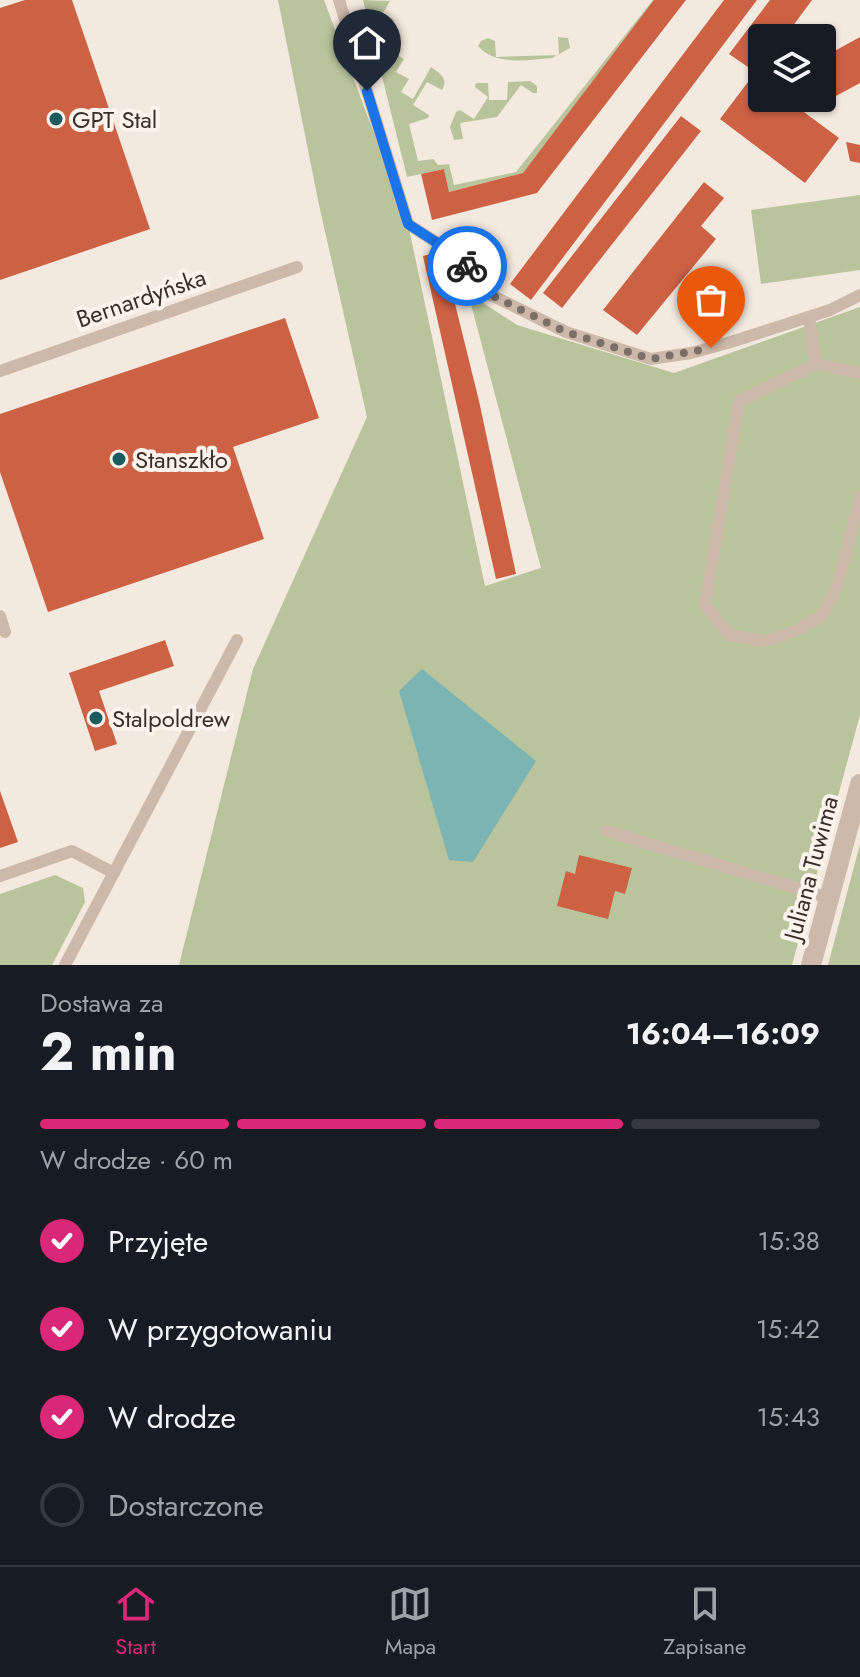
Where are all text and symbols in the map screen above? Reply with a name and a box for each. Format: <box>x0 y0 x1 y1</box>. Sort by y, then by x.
pin <box>333 9 401 91</box>
icon: home <box>345 21 389 65</box>
map controls <box>748 24 836 112</box>
button: layers <box>748 24 836 112</box>
place label: GPT Stal <box>72 102 157 137</box>
marker: GPT Stal <box>47 110 65 128</box>
courier <box>427 226 507 306</box>
icon: bike <box>445 244 489 288</box>
street label: Bernardyńska <box>71 259 211 337</box>
pin <box>677 266 745 348</box>
icon: bag <box>689 278 733 322</box>
place label: Stanszkło <box>135 442 228 477</box>
marker: Stanszkło <box>110 450 128 468</box>
place label: Stalpoldrew <box>112 701 231 736</box>
marker: Stalpoldrew <box>87 709 105 727</box>
street label: Juliana Tuwima <box>774 792 847 947</box>
text: Dostawa za <box>40 984 163 1022</box>
text: 16:04–16:09 <box>626 1012 820 1055</box>
text: 2 min <box>40 1014 177 1090</box>
text: W drodze · 60 m <box>40 1141 233 1179</box>
icon: check <box>40 1219 84 1263</box>
text: Przyjęte <box>108 1220 208 1263</box>
text: 15:38 <box>757 1222 820 1260</box>
icon: check <box>40 1307 84 1351</box>
text: W przygotowaniu <box>108 1308 333 1351</box>
text: 15:42 <box>756 1310 820 1348</box>
icon: check <box>40 1395 84 1439</box>
text: W drodze <box>108 1396 236 1439</box>
text: 15:43 <box>756 1398 820 1436</box>
text: Dostarczone <box>108 1484 264 1527</box>
tab: Start <box>114 1582 158 1662</box>
tab: Mapa <box>385 1582 436 1662</box>
tab: Zapisane <box>663 1582 746 1662</box>

